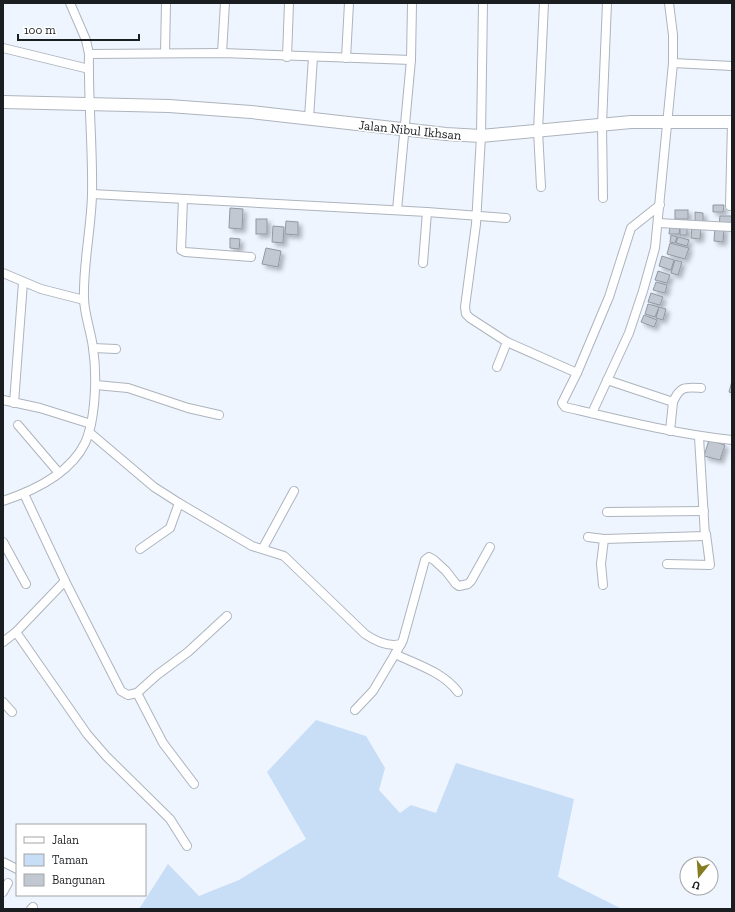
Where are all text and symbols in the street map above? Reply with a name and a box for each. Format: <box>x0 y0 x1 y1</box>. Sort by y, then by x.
scale bar <box>18 16 139 42</box>
text: 100 m <box>24 23 56 37</box>
street label: Jalan Nibul Ikhsan <box>358 117 463 143</box>
legend <box>16 824 146 896</box>
text: Jalan <box>52 833 79 847</box>
text: Taman <box>52 853 88 867</box>
north arrow <box>679 856 719 896</box>
text: Bangunan <box>52 873 105 887</box>
text: U <box>690 878 702 892</box>

